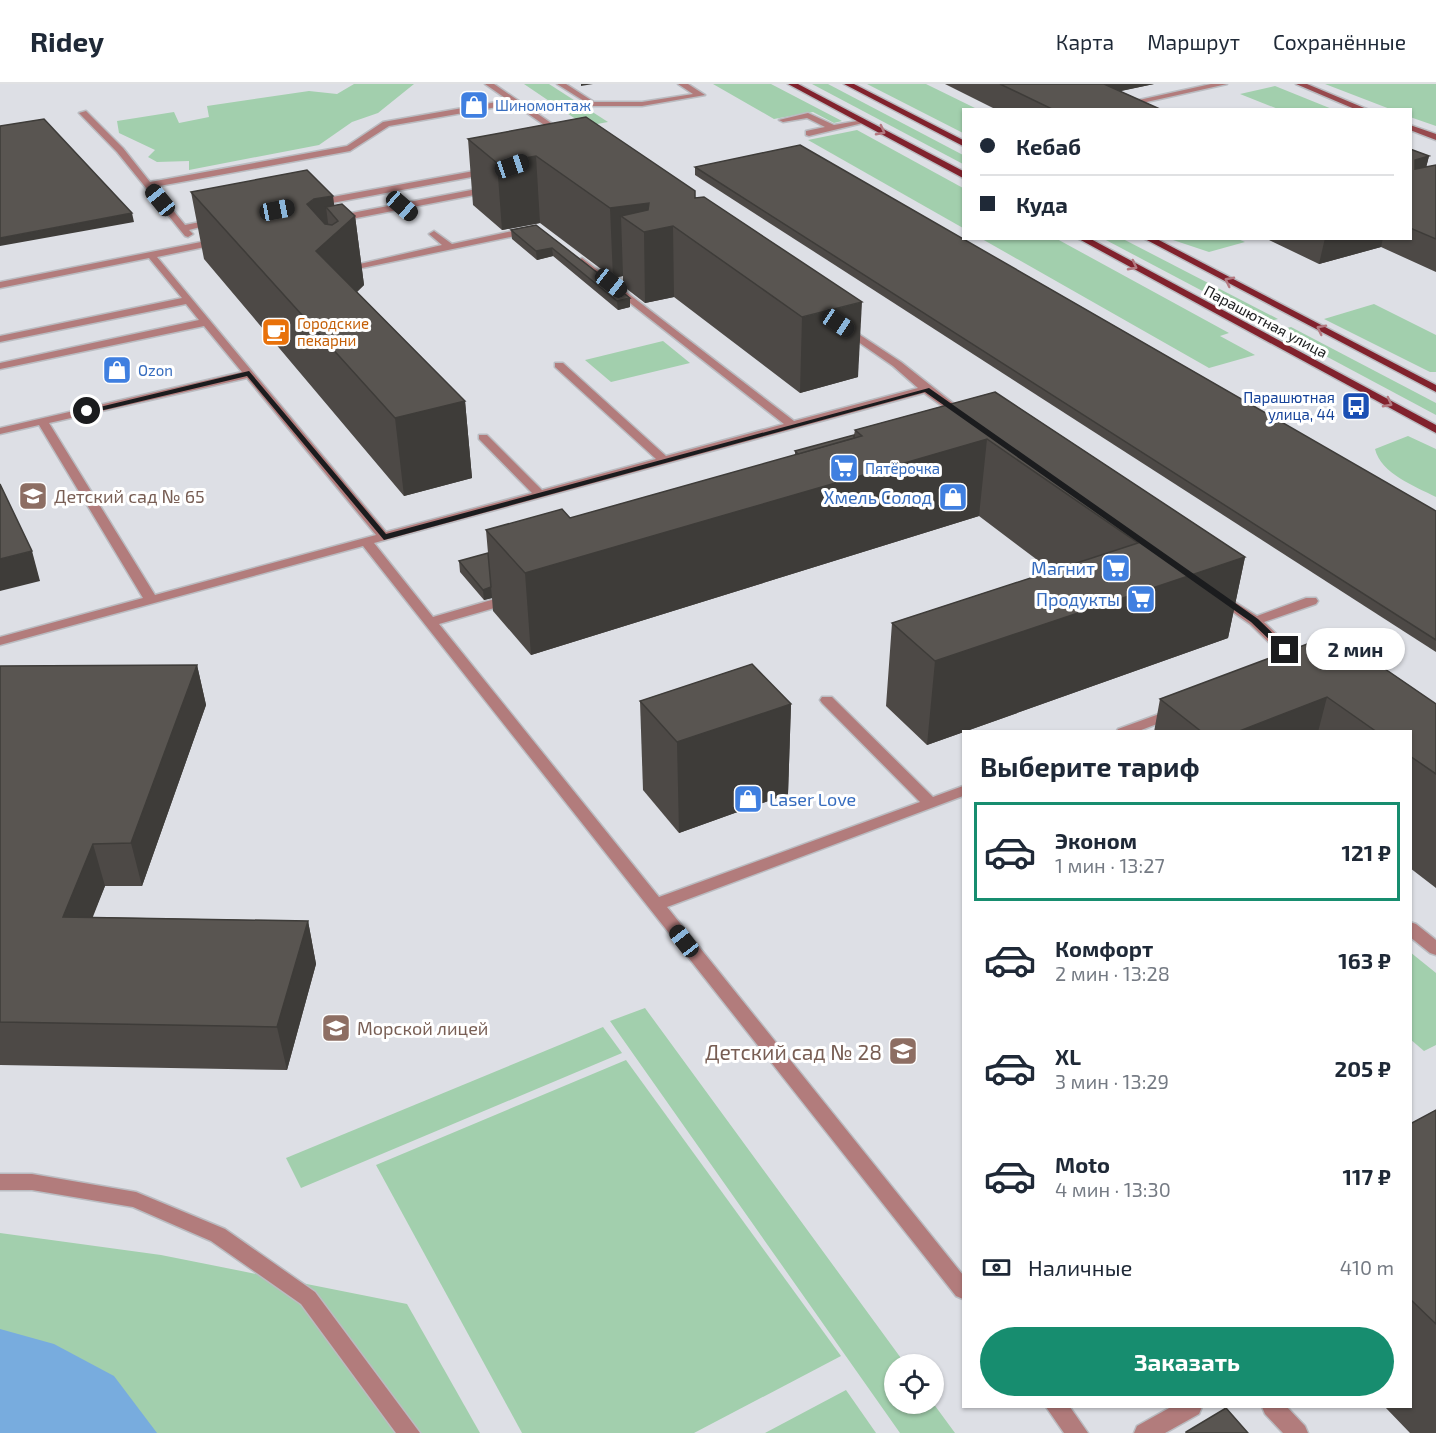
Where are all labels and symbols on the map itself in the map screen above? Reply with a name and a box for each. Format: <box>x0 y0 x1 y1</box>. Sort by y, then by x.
shop icon: Шиномонтаж <box>458 89 490 121</box>
place label: Шиномонтаж <box>495 96 591 114</box>
one-way arrow <box>875 124 885 135</box>
car <box>492 152 532 180</box>
car <box>142 180 178 220</box>
car <box>383 187 421 225</box>
car <box>258 198 296 222</box>
one-way arrow <box>1127 259 1137 270</box>
car <box>591 265 631 301</box>
one-way arrow <box>1225 277 1235 288</box>
street label: Парашютная улица <box>1201 281 1331 362</box>
car <box>818 305 858 341</box>
place label: Городские пекарни <box>297 314 369 349</box>
cafe icon: Городские пекарни <box>260 316 292 348</box>
one-way arrow <box>1317 325 1327 336</box>
shop icon: Ozon <box>101 354 133 386</box>
place label: Ozon <box>138 361 173 379</box>
place label: Парашютная улица, 44 <box>1243 388 1335 424</box>
bus stop icon: Парашютная улица, 44 <box>1340 390 1372 422</box>
one-way arrow <box>1382 396 1392 407</box>
route start <box>73 397 100 424</box>
supermarket icon: Пятёрочка <box>828 452 860 484</box>
place label: Пятёрочка <box>865 459 940 477</box>
school or university icon: Детский сад № 65 <box>17 480 49 512</box>
shop icon: Хмель Солод <box>937 481 969 513</box>
place label: Детский сад № 65 <box>54 485 205 507</box>
place label: Хмель Солод <box>823 486 932 508</box>
supermarket icon: Магнит <box>1100 552 1132 584</box>
place label: Магнит <box>1031 557 1095 579</box>
supermarket icon: Продукты <box>1125 583 1157 615</box>
place label: Продукты <box>1036 588 1120 610</box>
callout: 2 мин <box>1306 629 1405 671</box>
route end <box>1271 636 1298 663</box>
shop icon: Laser Love <box>732 783 764 815</box>
place label: Laser Love <box>769 788 856 810</box>
car <box>666 921 702 961</box>
school or university icon: Морской лицей <box>320 1012 352 1044</box>
place label: Морской лицей <box>357 1017 488 1039</box>
school or university icon: Детский сад № 28 <box>887 1035 919 1067</box>
place label: Детский сад № 28 <box>705 1039 882 1064</box>

